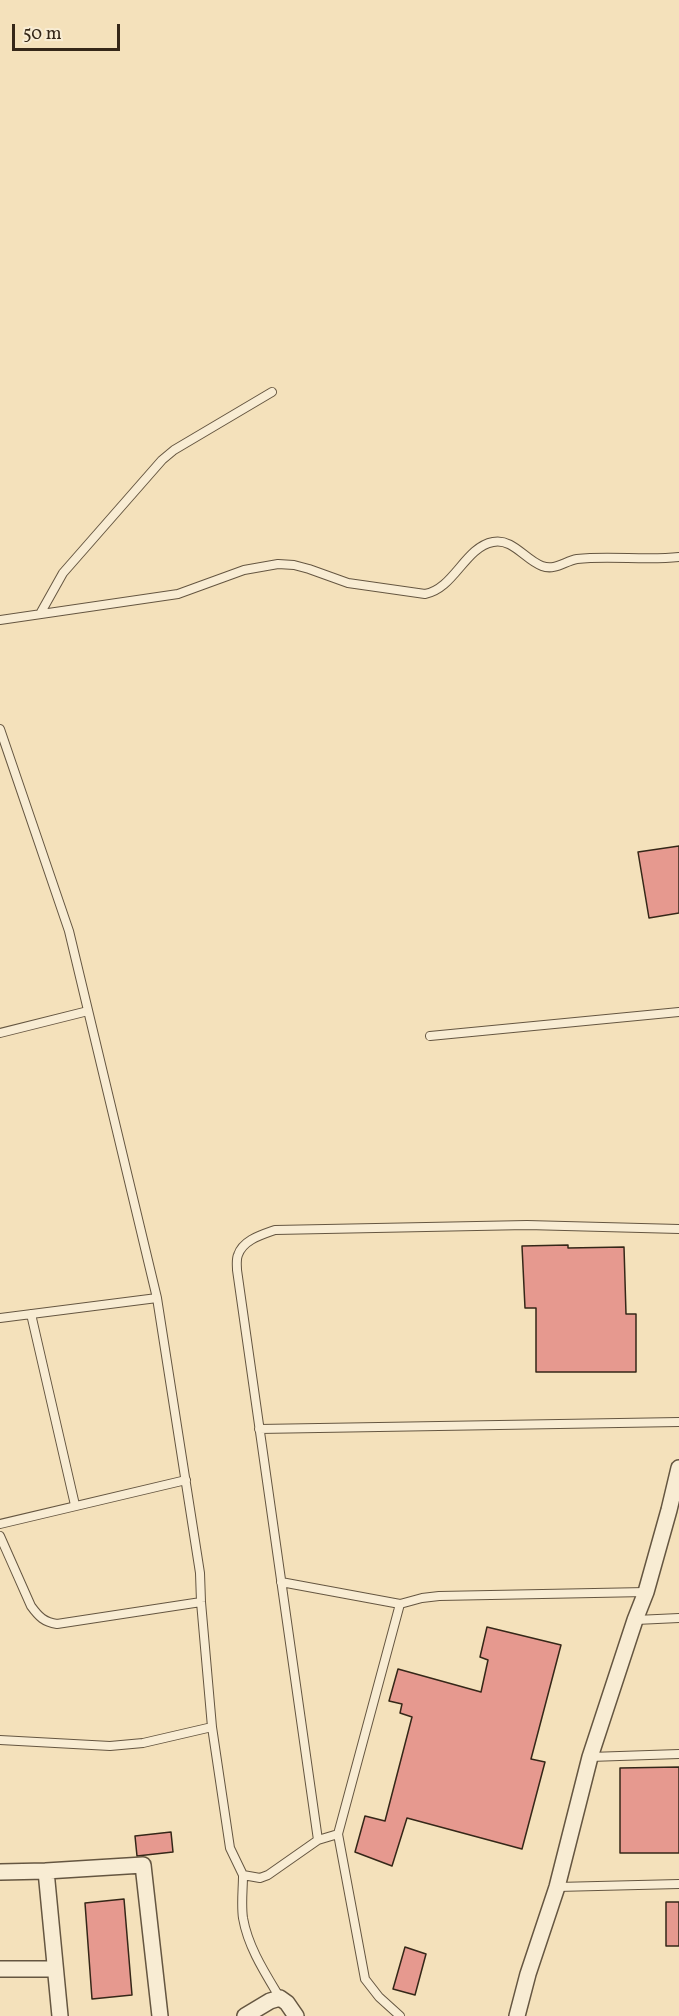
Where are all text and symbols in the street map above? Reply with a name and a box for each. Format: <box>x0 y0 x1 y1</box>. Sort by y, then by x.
scale bar <box>15 12 123 50</box>
text: 50 m <box>23 22 62 47</box>

